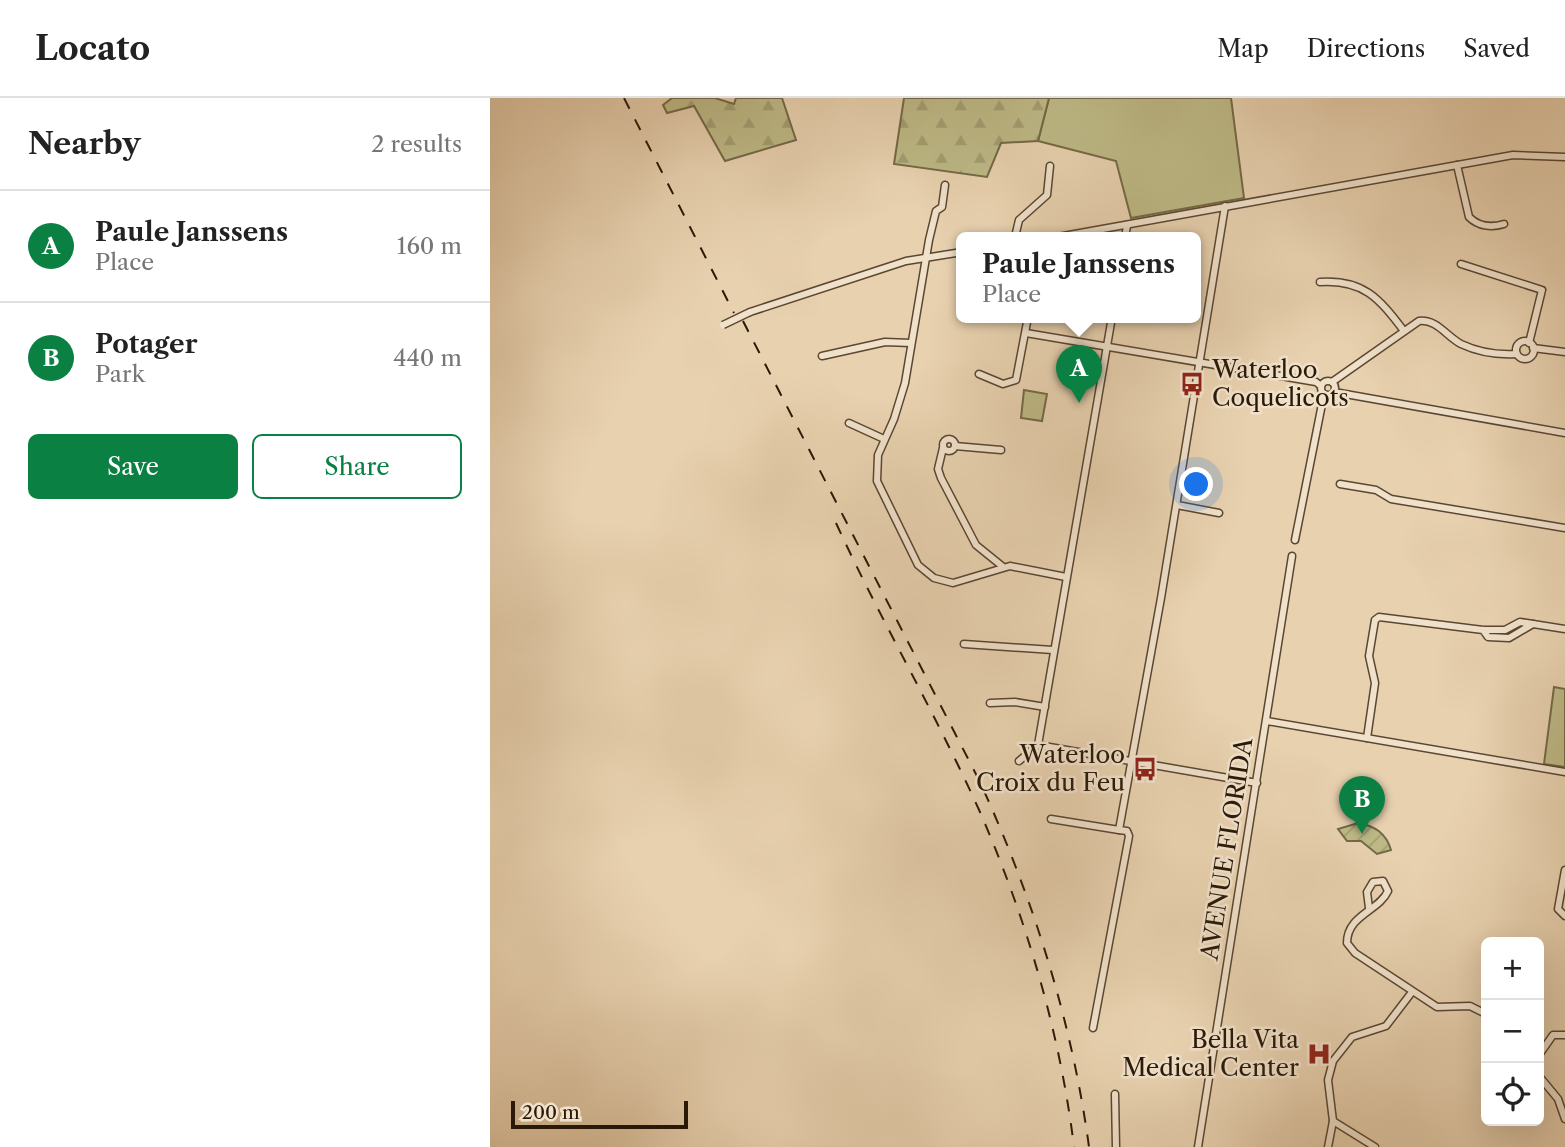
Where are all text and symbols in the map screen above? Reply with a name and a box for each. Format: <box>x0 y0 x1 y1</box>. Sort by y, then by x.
text: Locato <box>35 28 150 69</box>
text: Map <box>1217 34 1269 63</box>
text: Directions <box>1307 34 1425 63</box>
text: Saved <box>1463 34 1530 63</box>
text: Nearby <box>28 125 141 162</box>
text: 2 results <box>371 130 462 158</box>
text: Paule Janssens <box>95 216 288 248</box>
text: A <box>42 232 60 260</box>
text: 160 m <box>397 232 462 260</box>
popup <box>956 232 1201 323</box>
text: Place <box>95 248 154 276</box>
text: Paule Janssens <box>982 248 1175 280</box>
text: Place <box>982 280 1041 308</box>
text: Potager <box>95 328 197 360</box>
text: B <box>42 344 60 372</box>
text: 440 m <box>393 344 462 372</box>
pin: A <box>1056 345 1102 403</box>
place label: Waterloo Coquelicots <box>1211 355 1349 412</box>
text: Park <box>95 360 145 388</box>
bus stop icon: Waterloo Coquelicots <box>1178 370 1206 398</box>
button: Save <box>28 434 238 499</box>
button: Share <box>252 434 462 499</box>
your location <box>1179 467 1213 501</box>
street label: AVENUE FLORIDA <box>1194 734 1259 963</box>
place label: Waterloo Croix du Feu <box>976 740 1125 797</box>
bus stop icon: Waterloo Croix du Feu <box>1131 755 1159 783</box>
pin: B <box>1339 776 1385 834</box>
map controls <box>1481 937 1544 1126</box>
button: + <box>1481 937 1544 1000</box>
button: − <box>1481 1000 1544 1063</box>
place label: Bella Vita Medical Center <box>1122 1025 1299 1082</box>
hospital icon: Bella Vita Medical Center <box>1305 1040 1333 1068</box>
button: locate <box>1481 1063 1544 1126</box>
scale bar <box>511 1098 688 1130</box>
text: 200 m <box>522 1101 580 1124</box>

